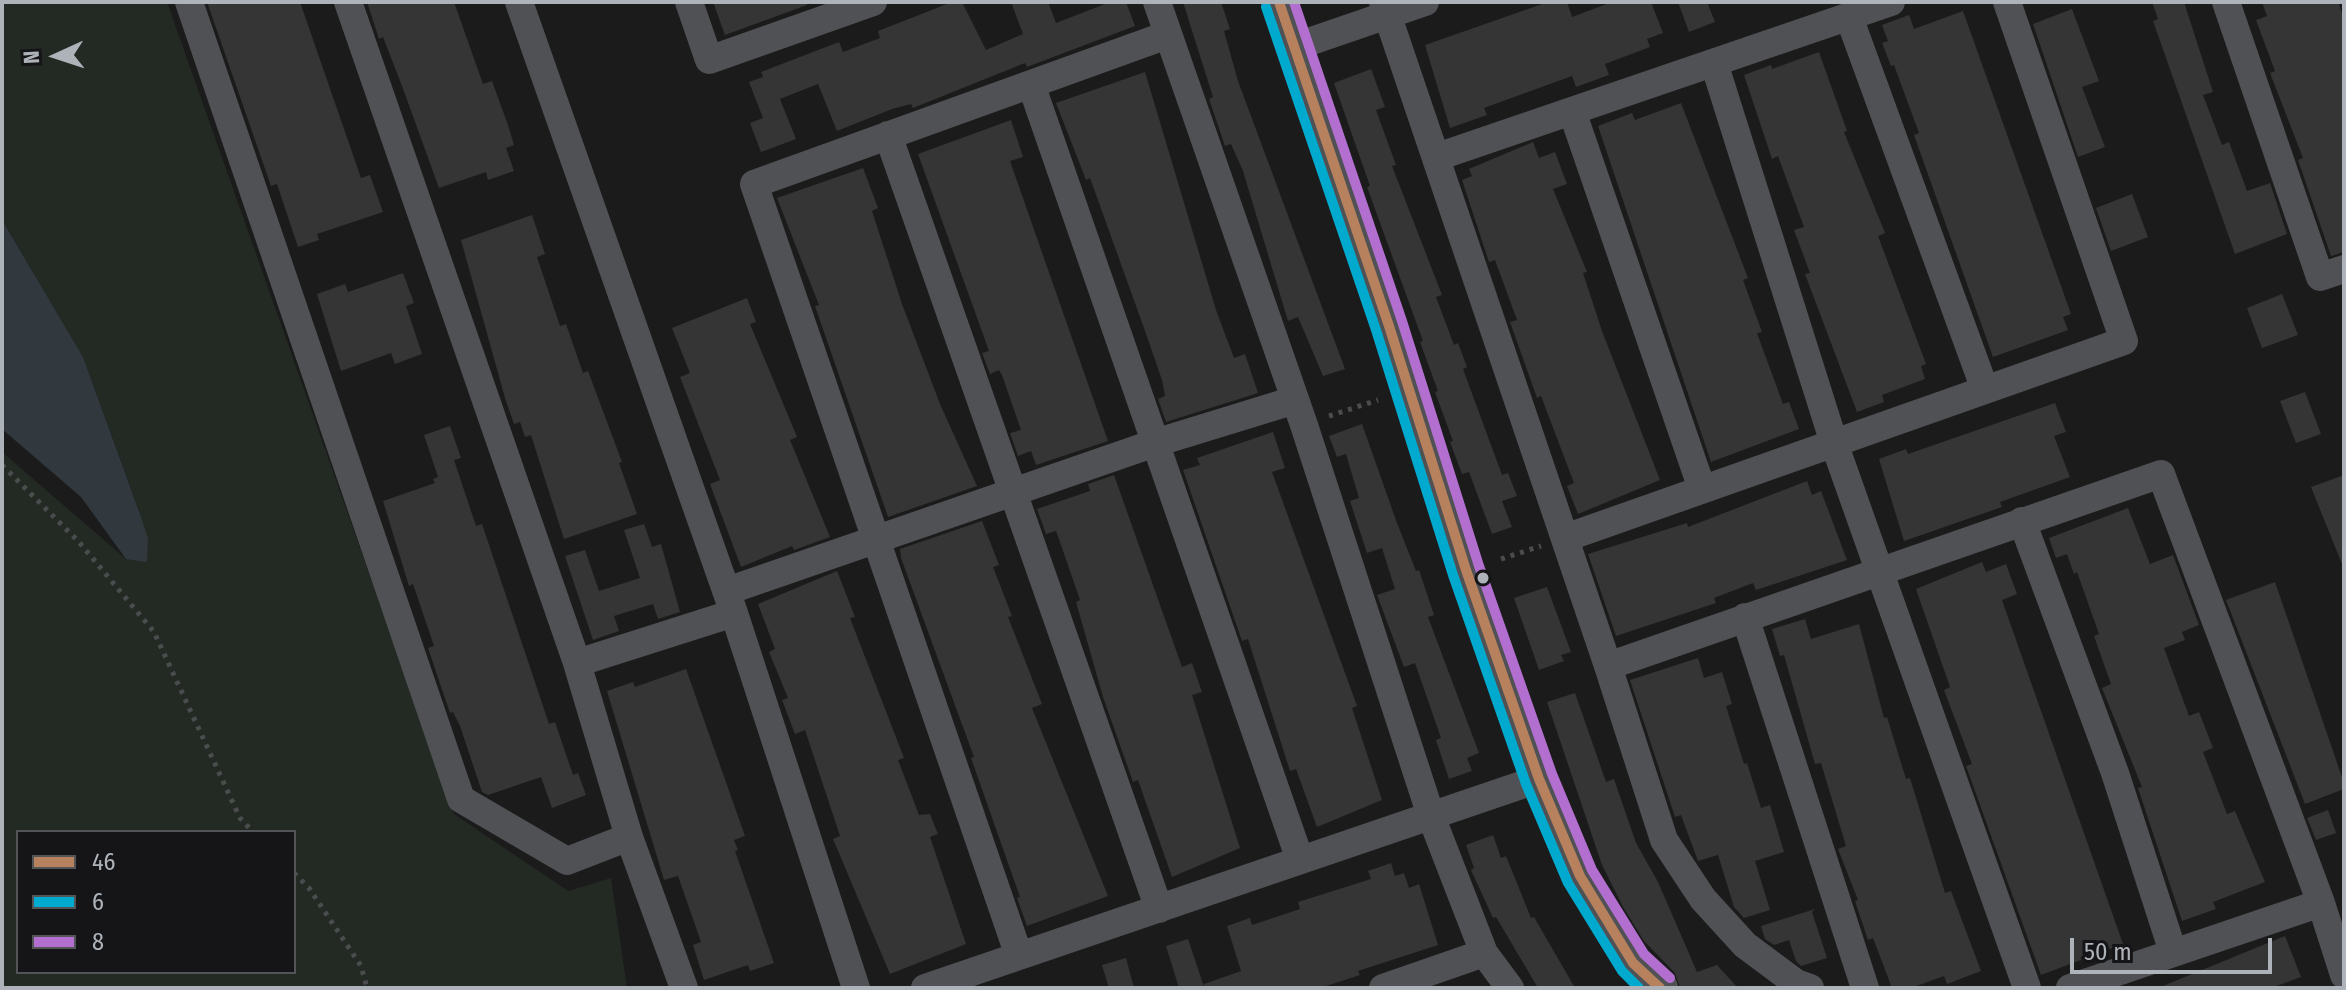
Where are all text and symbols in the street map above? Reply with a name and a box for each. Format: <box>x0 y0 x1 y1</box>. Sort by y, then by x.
north arrow <box>16 16 96 96</box>
text: N <box>18 50 45 65</box>
unlabelled marker <box>1475 570 1491 586</box>
legend <box>16 830 296 974</box>
text: 46 <box>92 848 116 876</box>
text: 6 <box>92 888 104 916</box>
scale bar <box>2074 922 2276 972</box>
text: 8 <box>92 928 104 956</box>
text: 50 m <box>2084 938 2132 966</box>

